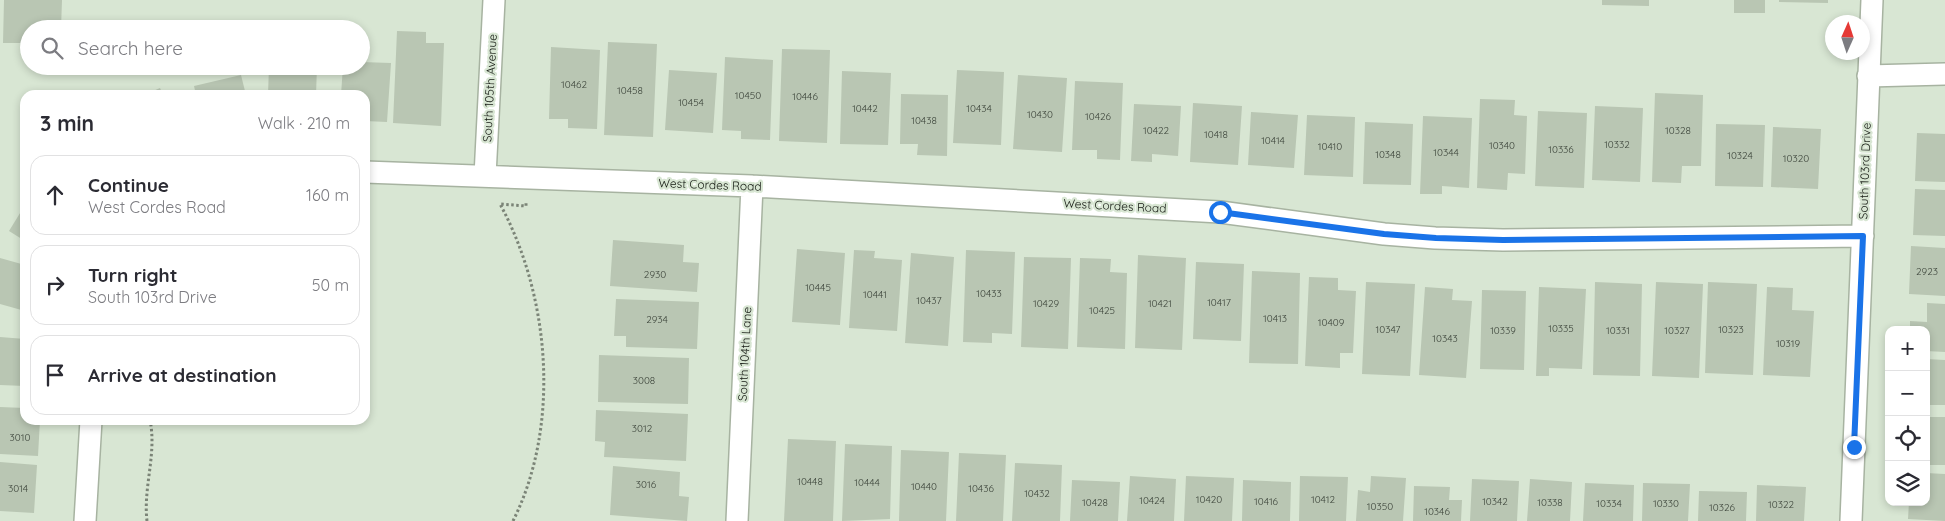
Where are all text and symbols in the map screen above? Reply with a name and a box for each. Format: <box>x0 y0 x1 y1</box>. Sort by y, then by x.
north arrow <box>1825 15 1870 60</box>
search box <box>20 20 370 75</box>
street label: South 105th Avenue <box>479 33 500 142</box>
icon: search <box>38 34 66 62</box>
text: Search here <box>78 36 183 60</box>
house number: 10462 <box>561 78 587 91</box>
house number: 10458 <box>617 84 643 97</box>
house number: 10450 <box>735 89 761 102</box>
house number: 10446 <box>792 90 818 103</box>
house number: 10454 <box>678 96 704 109</box>
house number: 10442 <box>852 102 878 115</box>
house number: 10434 <box>966 102 992 115</box>
house number: 10430 <box>1027 108 1053 121</box>
text: 3 min <box>40 110 94 136</box>
house number: 10426 <box>1085 110 1112 123</box>
text: Walk · 210 m <box>258 113 350 133</box>
house number: 10438 <box>911 114 937 127</box>
street label: South 103rd Drive <box>1855 122 1874 220</box>
house number: 10422 <box>1143 124 1169 137</box>
house number: 10328 <box>1665 124 1691 137</box>
house number: 10418 <box>1204 128 1228 141</box>
house number: 10414 <box>1261 134 1285 147</box>
house number: 10332 <box>1604 138 1630 151</box>
house number: 10340 <box>1489 139 1515 152</box>
house number: 10410 <box>1318 140 1342 153</box>
house number: 10336 <box>1548 143 1574 156</box>
house number: 10344 <box>1433 146 1459 159</box>
house number: 10348 <box>1375 148 1401 161</box>
house number: 10324 <box>1727 149 1753 162</box>
house number: 10320 <box>1783 152 1809 165</box>
text: Continue <box>88 173 169 197</box>
street label: West Cordes Road <box>658 175 762 194</box>
icon: ahead <box>41 181 69 209</box>
text: 160 m <box>306 185 349 205</box>
street label: West Cordes Road <box>1063 195 1167 216</box>
text: West Cordes Road <box>88 197 226 217</box>
route start <box>1209 201 1232 224</box>
text: Turn right <box>88 263 177 287</box>
house number: 2923 <box>1916 265 1938 278</box>
house number: 2930 <box>644 268 666 281</box>
icon: right <box>41 271 69 299</box>
text: 50 m <box>312 275 349 295</box>
house number: 10445 <box>805 281 831 294</box>
text: South 103rd Drive <box>88 287 217 307</box>
house number: 10433 <box>976 287 1002 300</box>
house number: 10441 <box>863 288 887 301</box>
house number: 10437 <box>916 294 942 307</box>
house number: 10417 <box>1207 296 1231 309</box>
house number: 10429 <box>1033 297 1059 310</box>
house number: 10421 <box>1148 297 1172 310</box>
house number: 10425 <box>1089 304 1115 317</box>
street label: South 104th Lane <box>735 306 754 402</box>
house number: 10413 <box>1263 312 1287 325</box>
house number: 2934 <box>646 313 668 326</box>
house number: 10409 <box>1318 316 1345 329</box>
house number: 10335 <box>1548 322 1574 335</box>
house number: 10347 <box>1376 323 1401 336</box>
house number: 10323 <box>1718 323 1744 336</box>
house number: 10339 <box>1490 324 1516 337</box>
house number: 10331 <box>1606 324 1630 337</box>
house number: 10327 <box>1664 324 1690 337</box>
map controls <box>1885 326 1930 506</box>
button: + <box>1885 326 1930 371</box>
house number: 10343 <box>1432 332 1458 345</box>
house number: 10319 <box>1776 337 1801 350</box>
icon: arrive <box>41 361 69 389</box>
text: Arrive at destination <box>88 363 277 387</box>
button: − <box>1885 371 1930 416</box>
house number: 3008 <box>633 374 655 387</box>
button: locate <box>1885 416 1930 461</box>
house number: 3012 <box>632 422 653 435</box>
house number: 3010 <box>10 431 30 444</box>
route end <box>1843 436 1866 459</box>
button: layers <box>1885 461 1930 506</box>
house number: 10448 <box>797 475 823 488</box>
house number: 10444 <box>854 476 880 489</box>
house number: 3016 <box>636 478 657 491</box>
house number: 10440 <box>911 480 937 493</box>
house number: 3014 <box>8 482 28 495</box>
house number: 10436 <box>968 482 994 495</box>
house number: 10432 <box>1024 487 1050 500</box>
house number: 10420 <box>1196 493 1222 506</box>
house number: 10412 <box>1311 493 1335 506</box>
house number: 10424 <box>1139 494 1165 507</box>
house number: 10416 <box>1254 495 1279 508</box>
house number: 10342 <box>1482 495 1508 508</box>
house number: 10428 <box>1082 496 1108 509</box>
house number: 10338 <box>1537 496 1563 509</box>
house number: 10334 <box>1596 497 1622 510</box>
house number: 10330 <box>1653 497 1679 510</box>
house number: 10322 <box>1768 498 1794 511</box>
house number: 10350 <box>1367 500 1393 513</box>
house number: 10326 <box>1709 501 1736 514</box>
house number: 10346 <box>1424 505 1450 518</box>

